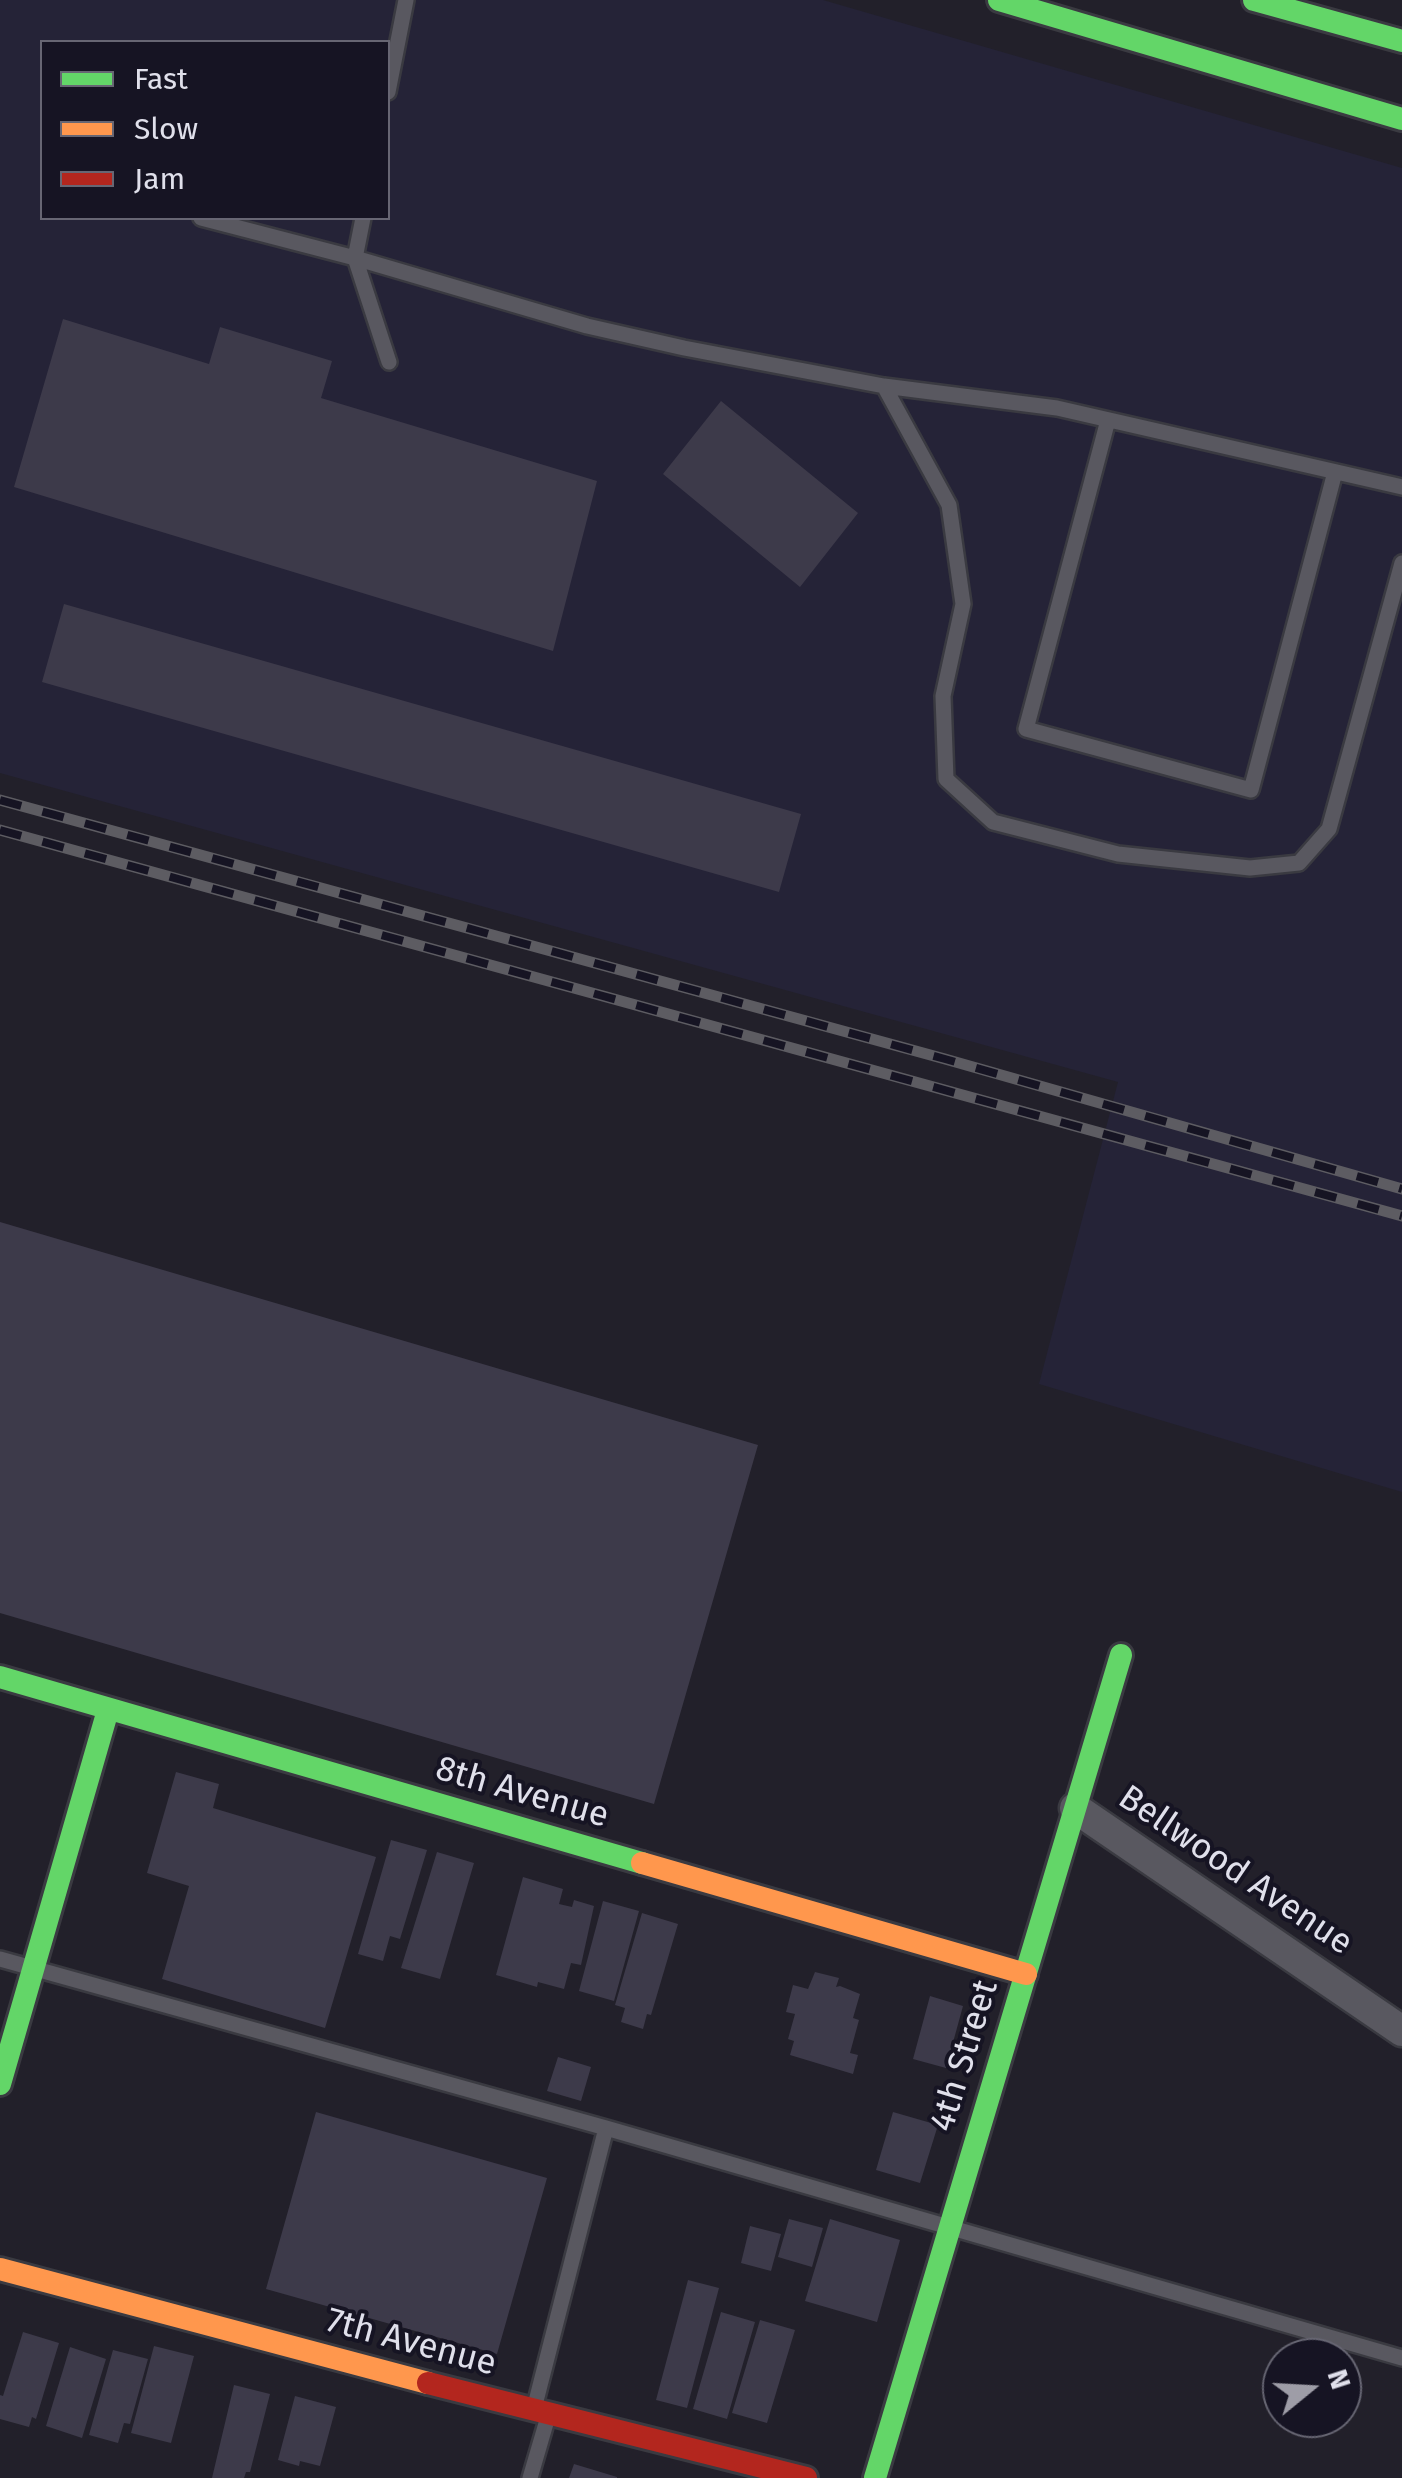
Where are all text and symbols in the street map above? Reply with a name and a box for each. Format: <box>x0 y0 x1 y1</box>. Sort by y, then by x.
legend <box>40 40 390 220</box>
text: Fast <box>134 61 188 97</box>
text: Slow <box>134 111 198 147</box>
text: Jam <box>134 161 185 197</box>
street label: 8th Avenue <box>431 1748 613 1838</box>
street label: Bellwood Avenue <box>1110 1777 1360 1965</box>
street label: 4th Street <box>922 1975 1008 2137</box>
street label: 7th Avenue <box>321 2300 501 2386</box>
north arrow <box>1262 2338 1362 2438</box>
text: N <box>1321 2365 1358 2393</box>

